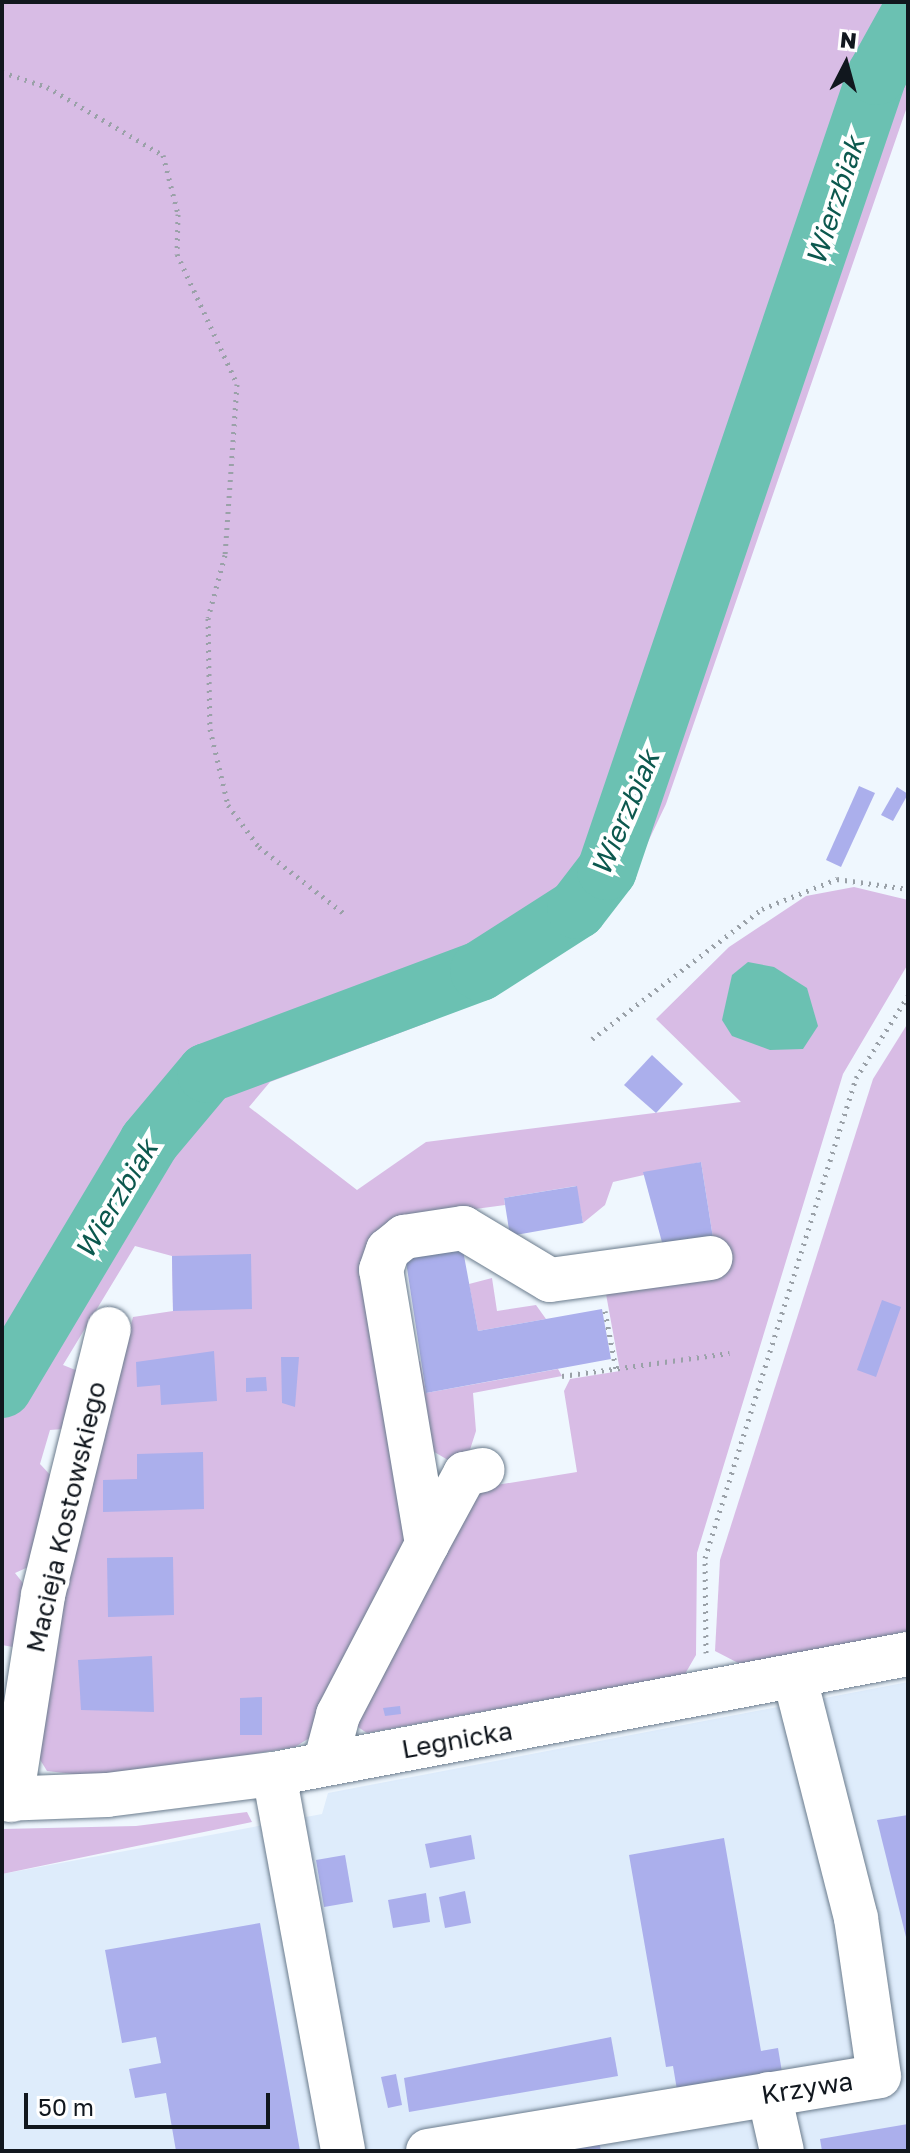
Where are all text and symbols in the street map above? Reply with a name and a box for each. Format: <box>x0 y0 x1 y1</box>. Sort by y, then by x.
north arrow <box>806 24 886 104</box>
text: N <box>839 25 858 54</box>
water label: Wierzbiak <box>799 133 871 269</box>
water label: Wierzbiak <box>584 745 666 881</box>
water label: Wierzbiak <box>67 1134 165 1264</box>
street label: Macieja Kostowskiego <box>20 1378 112 1656</box>
street label: Legnicka <box>399 1715 515 1765</box>
street label: Krzywa <box>759 2065 855 2111</box>
scale bar <box>28 2077 274 2127</box>
text: 50 m <box>38 2092 94 2121</box>

